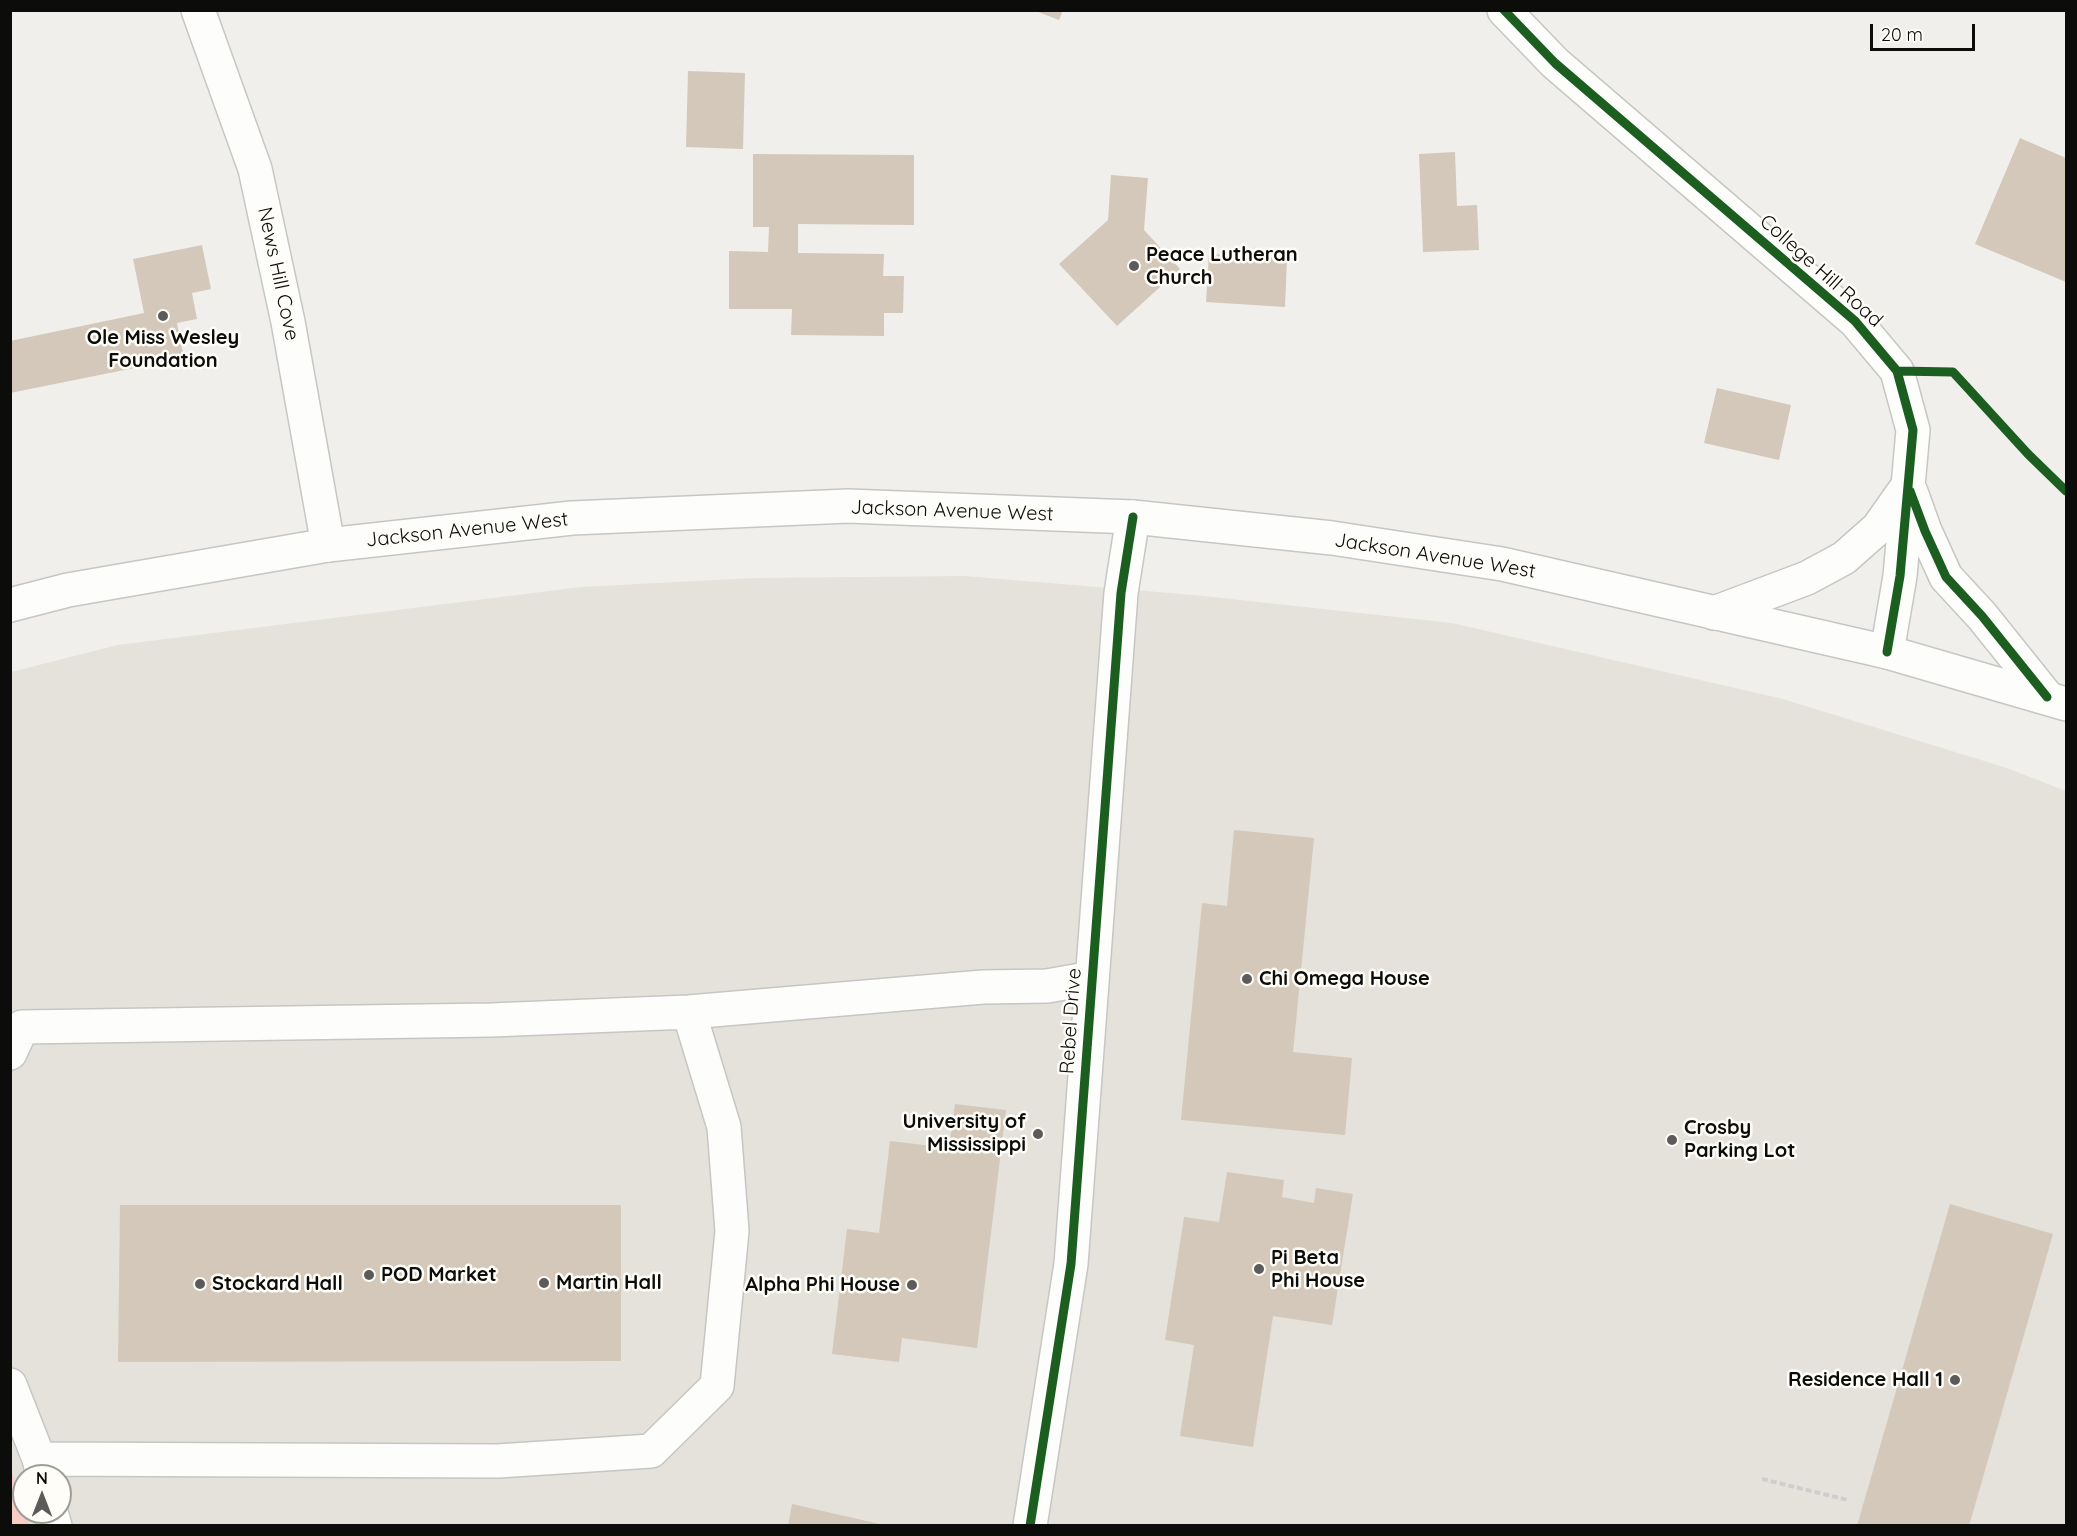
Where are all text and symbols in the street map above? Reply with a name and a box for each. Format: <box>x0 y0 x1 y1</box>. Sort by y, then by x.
scale bar <box>1873 12 1978 50</box>
text: 20 m <box>1881 23 1923 46</box>
street label: News Hill Cove <box>252 205 304 343</box>
street label: College Hill Road <box>1755 210 1887 332</box>
place label: Peace Lutheran Church <box>1146 243 1298 290</box>
marker: Peace Lutheran Church <box>1127 259 1141 273</box>
marker: Ole Miss Wesley Foundation <box>156 309 170 323</box>
place label: Ole Miss Wesley Foundation <box>87 326 239 373</box>
street label: Jackson Avenue West <box>850 495 1054 527</box>
street label: Jackson Avenue West <box>365 507 569 553</box>
street label: Jackson Avenue West <box>1333 528 1537 584</box>
street label: Rebel Drive <box>1055 967 1087 1075</box>
place label: Chi Omega House <box>1259 967 1430 991</box>
marker: Chi Omega House <box>1240 972 1254 986</box>
place label: University of Mississippi <box>903 1110 1026 1157</box>
place label: Crosby Parking Lot <box>1684 1116 1795 1163</box>
marker: University of Mississippi <box>1031 1127 1045 1141</box>
marker: Crosby Parking Lot <box>1665 1133 1679 1147</box>
place label: Pi Beta Phi House <box>1271 1246 1365 1293</box>
marker: Pi Beta Phi House <box>1252 1262 1266 1276</box>
place label: POD Market <box>381 1263 497 1287</box>
marker: POD Market <box>362 1268 376 1282</box>
place label: Martin Hall <box>556 1271 662 1295</box>
place label: Stockard Hall <box>212 1272 343 1296</box>
place label: Alpha Phi House <box>745 1273 900 1297</box>
marker: Martin Hall <box>537 1276 551 1290</box>
marker: Stockard Hall <box>193 1277 207 1291</box>
marker: Alpha Phi House <box>905 1278 919 1292</box>
place label: Residence Hall 1 <box>1788 1368 1943 1392</box>
marker: Residence Hall 1 <box>1948 1373 1962 1387</box>
north arrow <box>12 1464 72 1524</box>
text: N <box>36 1468 48 1488</box>

